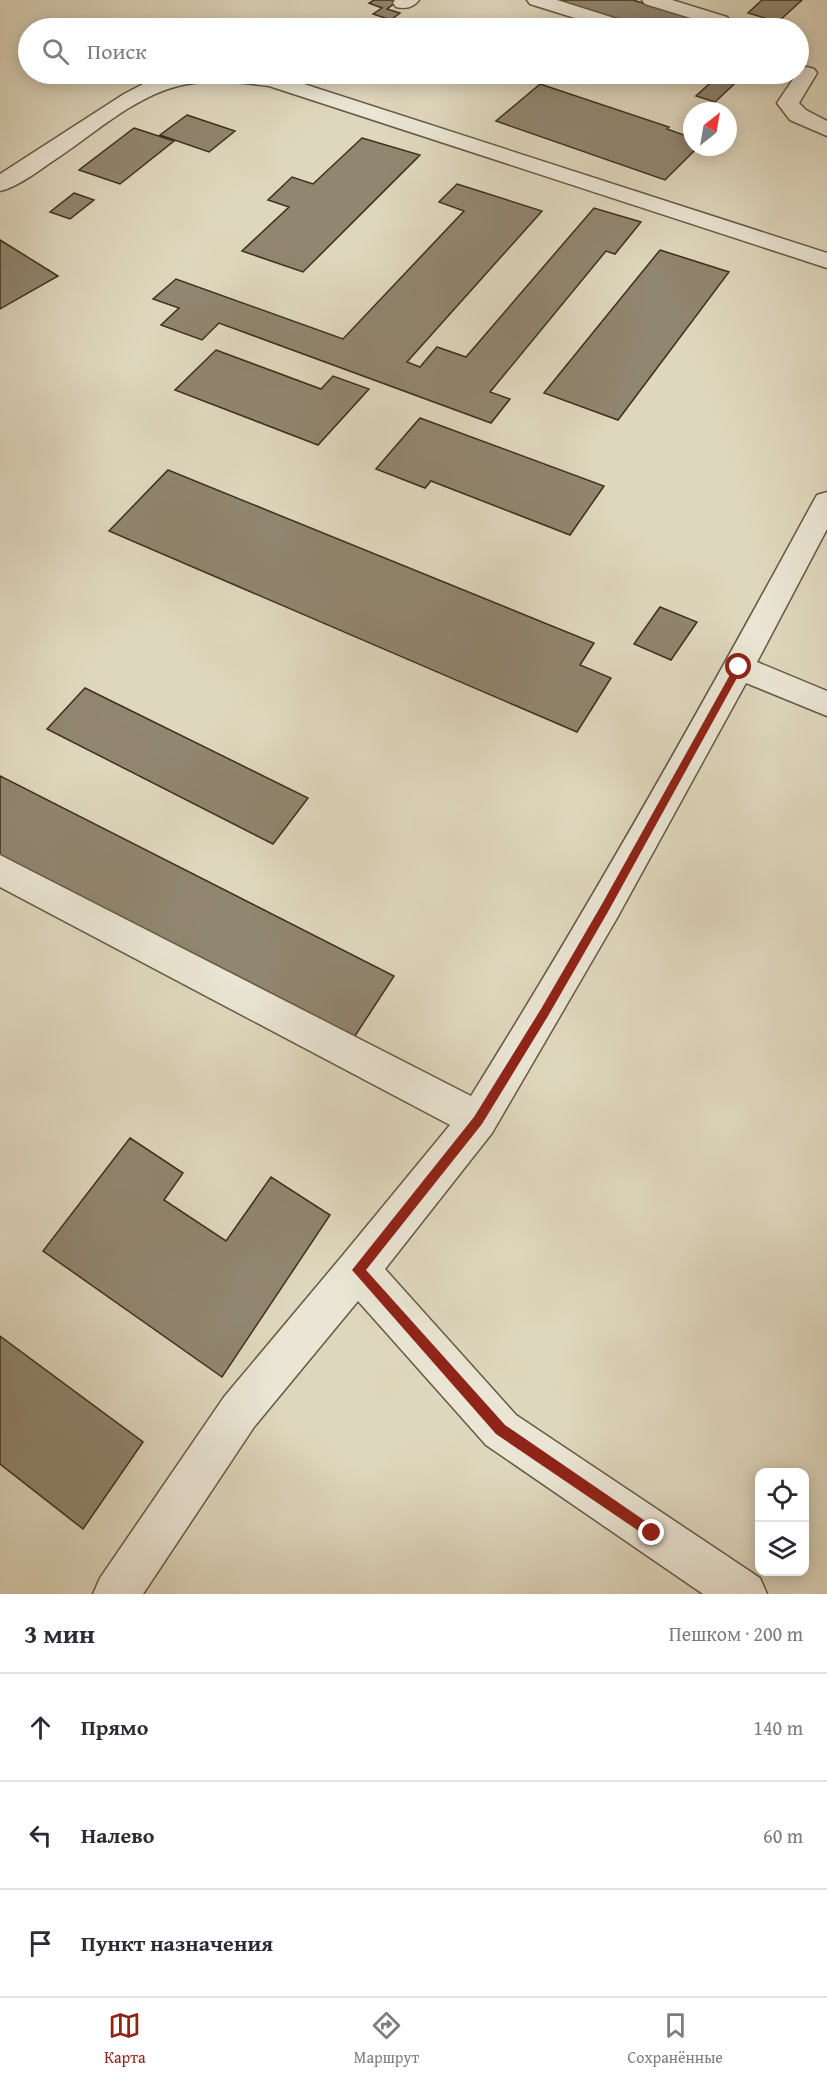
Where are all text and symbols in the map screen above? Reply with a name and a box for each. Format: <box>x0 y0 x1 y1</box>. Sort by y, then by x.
search box <box>18 18 809 84</box>
icon: search <box>39 35 72 68</box>
text: Поиск <box>87 35 147 67</box>
north arrow <box>683 102 737 156</box>
route start <box>725 653 751 679</box>
map controls <box>755 1468 809 1576</box>
button: locate <box>755 1468 809 1522</box>
route end <box>638 1519 664 1545</box>
button: layers <box>755 1522 809 1576</box>
text: 3 мин <box>24 1614 95 1653</box>
text: Пешком · 200 m <box>669 1619 803 1648</box>
icon: ahead <box>24 1711 57 1744</box>
text: Прямо <box>81 1711 148 1743</box>
text: 140 m <box>753 1713 803 1742</box>
icon: left <box>24 1819 57 1852</box>
text: Налево <box>81 1819 154 1851</box>
text: 60 m <box>763 1821 803 1850</box>
icon: arrive <box>24 1927 57 1960</box>
text: Пункт назначения <box>81 1927 273 1959</box>
tab: Карта <box>104 2009 146 2069</box>
tab: Маршрут <box>354 2009 419 2069</box>
tab: Сохранённые <box>628 2009 723 2069</box>

